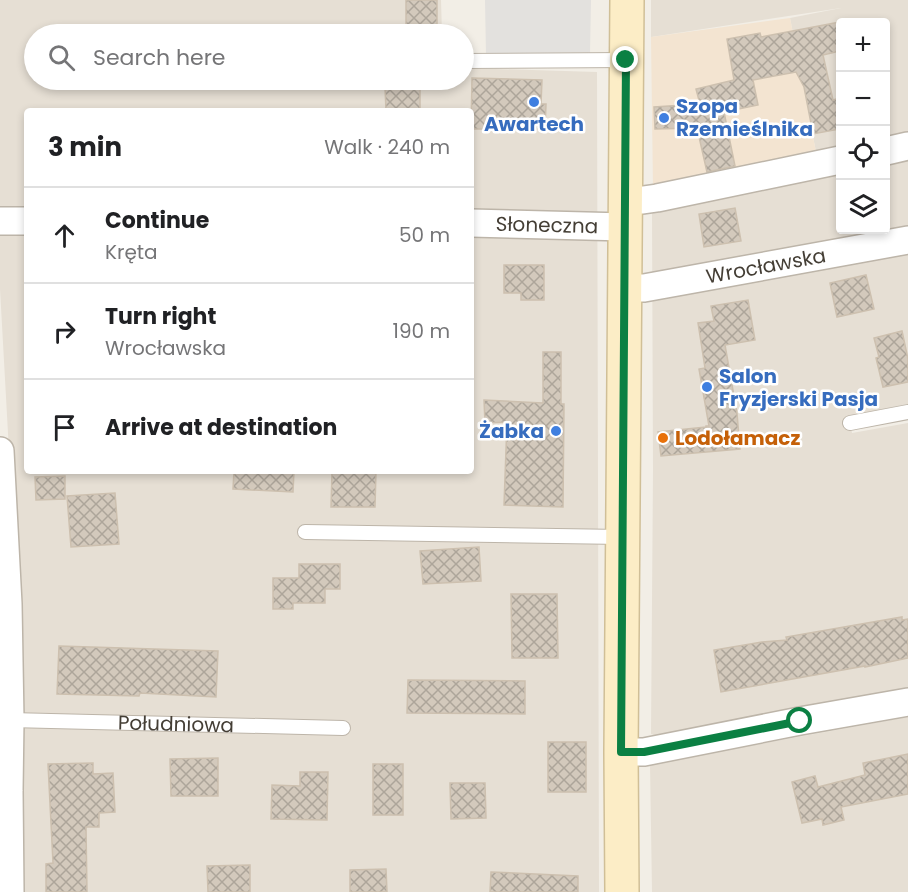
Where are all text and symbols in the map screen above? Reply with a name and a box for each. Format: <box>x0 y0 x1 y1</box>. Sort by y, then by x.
map controls <box>836 18 890 234</box>
button: + <box>836 18 890 72</box>
search box <box>24 24 474 90</box>
icon: search <box>45 41 78 74</box>
text: Search here <box>93 42 226 73</box>
route end <box>612 46 638 72</box>
button: − <box>836 72 890 126</box>
place label: Szopa Rzemieślnika <box>676 92 813 143</box>
marker: Awartech <box>527 95 541 109</box>
place label: Awartech <box>484 110 584 138</box>
marker: Szopa Rzemieślnika <box>657 111 671 125</box>
button: locate <box>836 126 890 180</box>
text: 3 min <box>48 129 122 165</box>
text: Walk · 240 m <box>324 133 450 161</box>
button: layers <box>836 180 890 234</box>
text: Continue <box>105 205 209 236</box>
street label: Słoneczna <box>495 210 599 240</box>
icon: ahead <box>48 219 81 252</box>
text: 50 m <box>399 221 450 249</box>
text: Kręta <box>105 238 158 266</box>
street label: Wrocławska <box>704 241 828 290</box>
text: Turn right <box>105 301 216 332</box>
icon: right <box>48 315 81 348</box>
text: 190 m <box>393 317 450 345</box>
text: Wrocławska <box>105 334 226 362</box>
place label: Salon Fryzjerski Pasja <box>719 362 878 413</box>
marker: Salon Fryzjerski Pasja <box>700 380 714 394</box>
icon: arrive <box>48 411 81 444</box>
text: Arrive at destination <box>105 412 337 443</box>
place label: Żabka <box>479 417 544 445</box>
marker: Żabka <box>549 424 563 438</box>
place label: Lodołamacz <box>675 424 800 452</box>
marker: Lodołamacz <box>656 431 670 445</box>
route start <box>786 707 812 733</box>
street label: Południowa <box>117 709 234 739</box>

